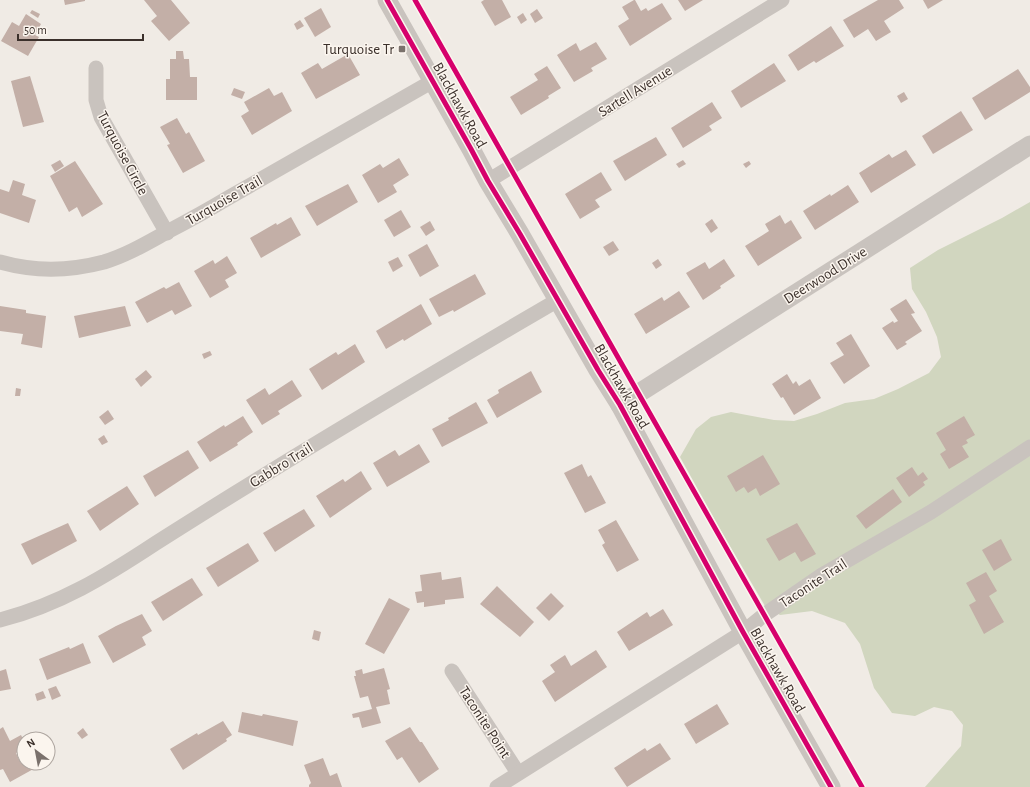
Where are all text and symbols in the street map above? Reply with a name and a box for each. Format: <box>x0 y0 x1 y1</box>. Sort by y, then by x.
scale bar <box>18 16 143 42</box>
text: 50 m <box>24 24 47 36</box>
place label: Turquoise Tr <box>323 42 394 57</box>
marker: Turquoise Tr <box>397 44 407 54</box>
street label: Blackhawk Road <box>430 60 489 151</box>
street label: Sartell Avenue <box>596 63 675 120</box>
street label: Turquoise Circle <box>94 109 151 198</box>
street label: Turquoise Trail <box>184 173 265 228</box>
street label: Deerwood Drive <box>781 244 869 307</box>
street label: Blackhawk Road <box>591 341 652 431</box>
street label: Gabbro Trail <box>247 440 315 491</box>
street label: Taconite Trail <box>777 556 850 611</box>
street label: Blackhawk Road <box>747 625 808 715</box>
street label: Taconite Point <box>456 684 513 761</box>
north arrow <box>16 731 56 771</box>
text: N <box>25 736 37 750</box>

